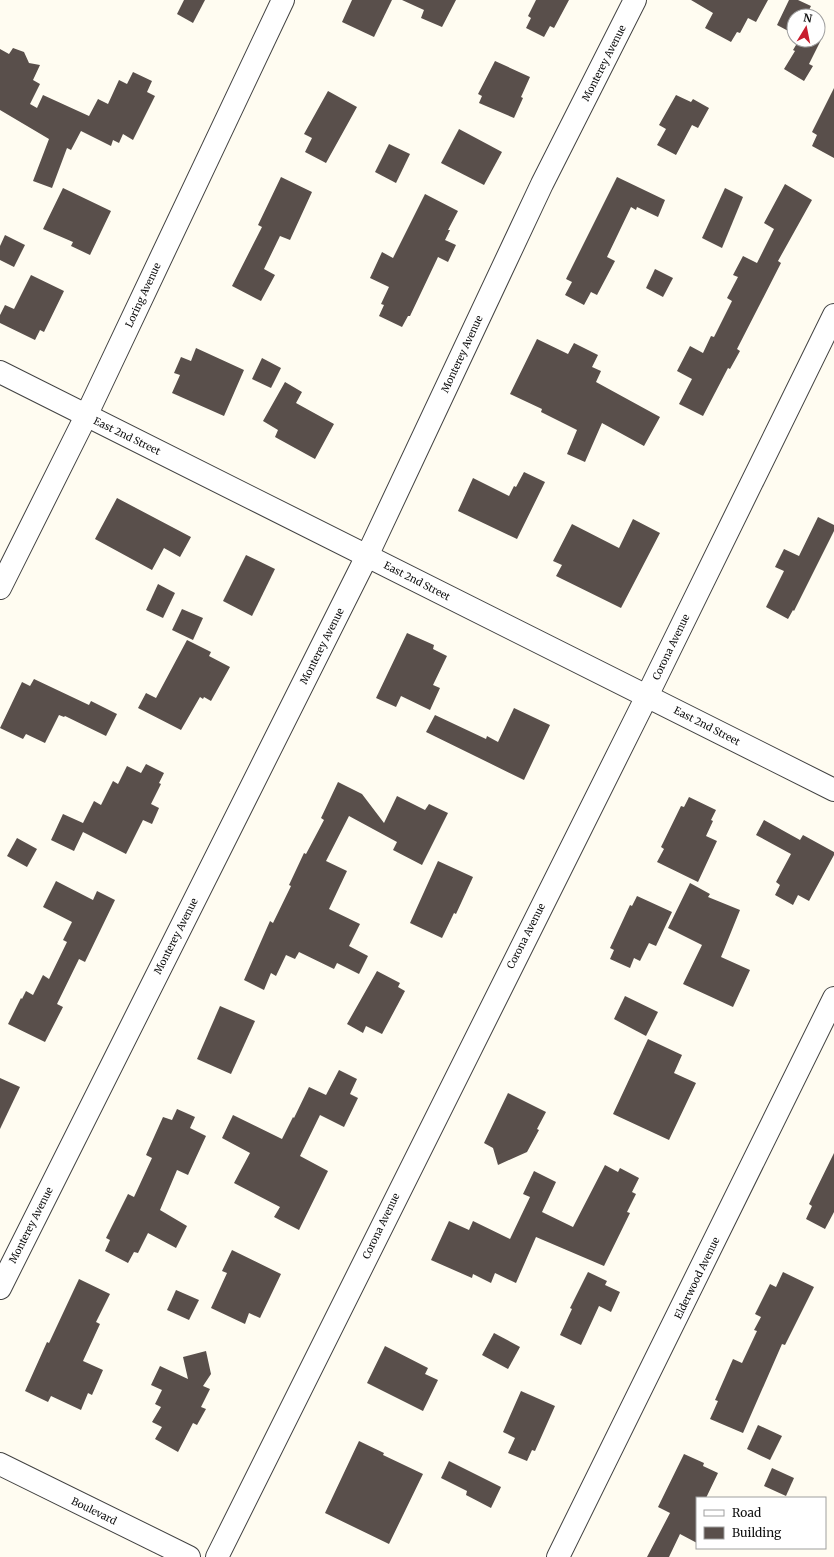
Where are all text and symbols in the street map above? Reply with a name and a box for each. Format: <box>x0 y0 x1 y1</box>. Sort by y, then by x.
north arrow <box>786 8 826 48</box>
text: N <box>802 11 814 26</box>
street label: Monterey Avenue <box>579 23 629 103</box>
street label: Loring Avenue <box>122 261 164 329</box>
street label: Monterey Avenue <box>438 313 486 395</box>
street label: East 2nd Street <box>91 414 163 458</box>
street label: East 2nd Street <box>382 559 452 603</box>
street label: Monterey Avenue <box>297 606 347 686</box>
street label: Corona Avenue <box>649 612 693 682</box>
street label: East 2nd Street <box>672 704 742 748</box>
street label: Monterey Avenue <box>151 896 201 976</box>
street label: Corona Avenue <box>504 901 548 971</box>
street label: Monterey Avenue <box>6 1185 56 1265</box>
street label: Corona Avenue <box>359 1191 403 1261</box>
street label: Elderwood Avenue <box>671 1235 723 1321</box>
street label: Boulevard <box>69 1494 119 1528</box>
legend <box>696 1497 826 1549</box>
text: Road <box>732 1505 761 1520</box>
text: Building <box>732 1525 782 1540</box>

